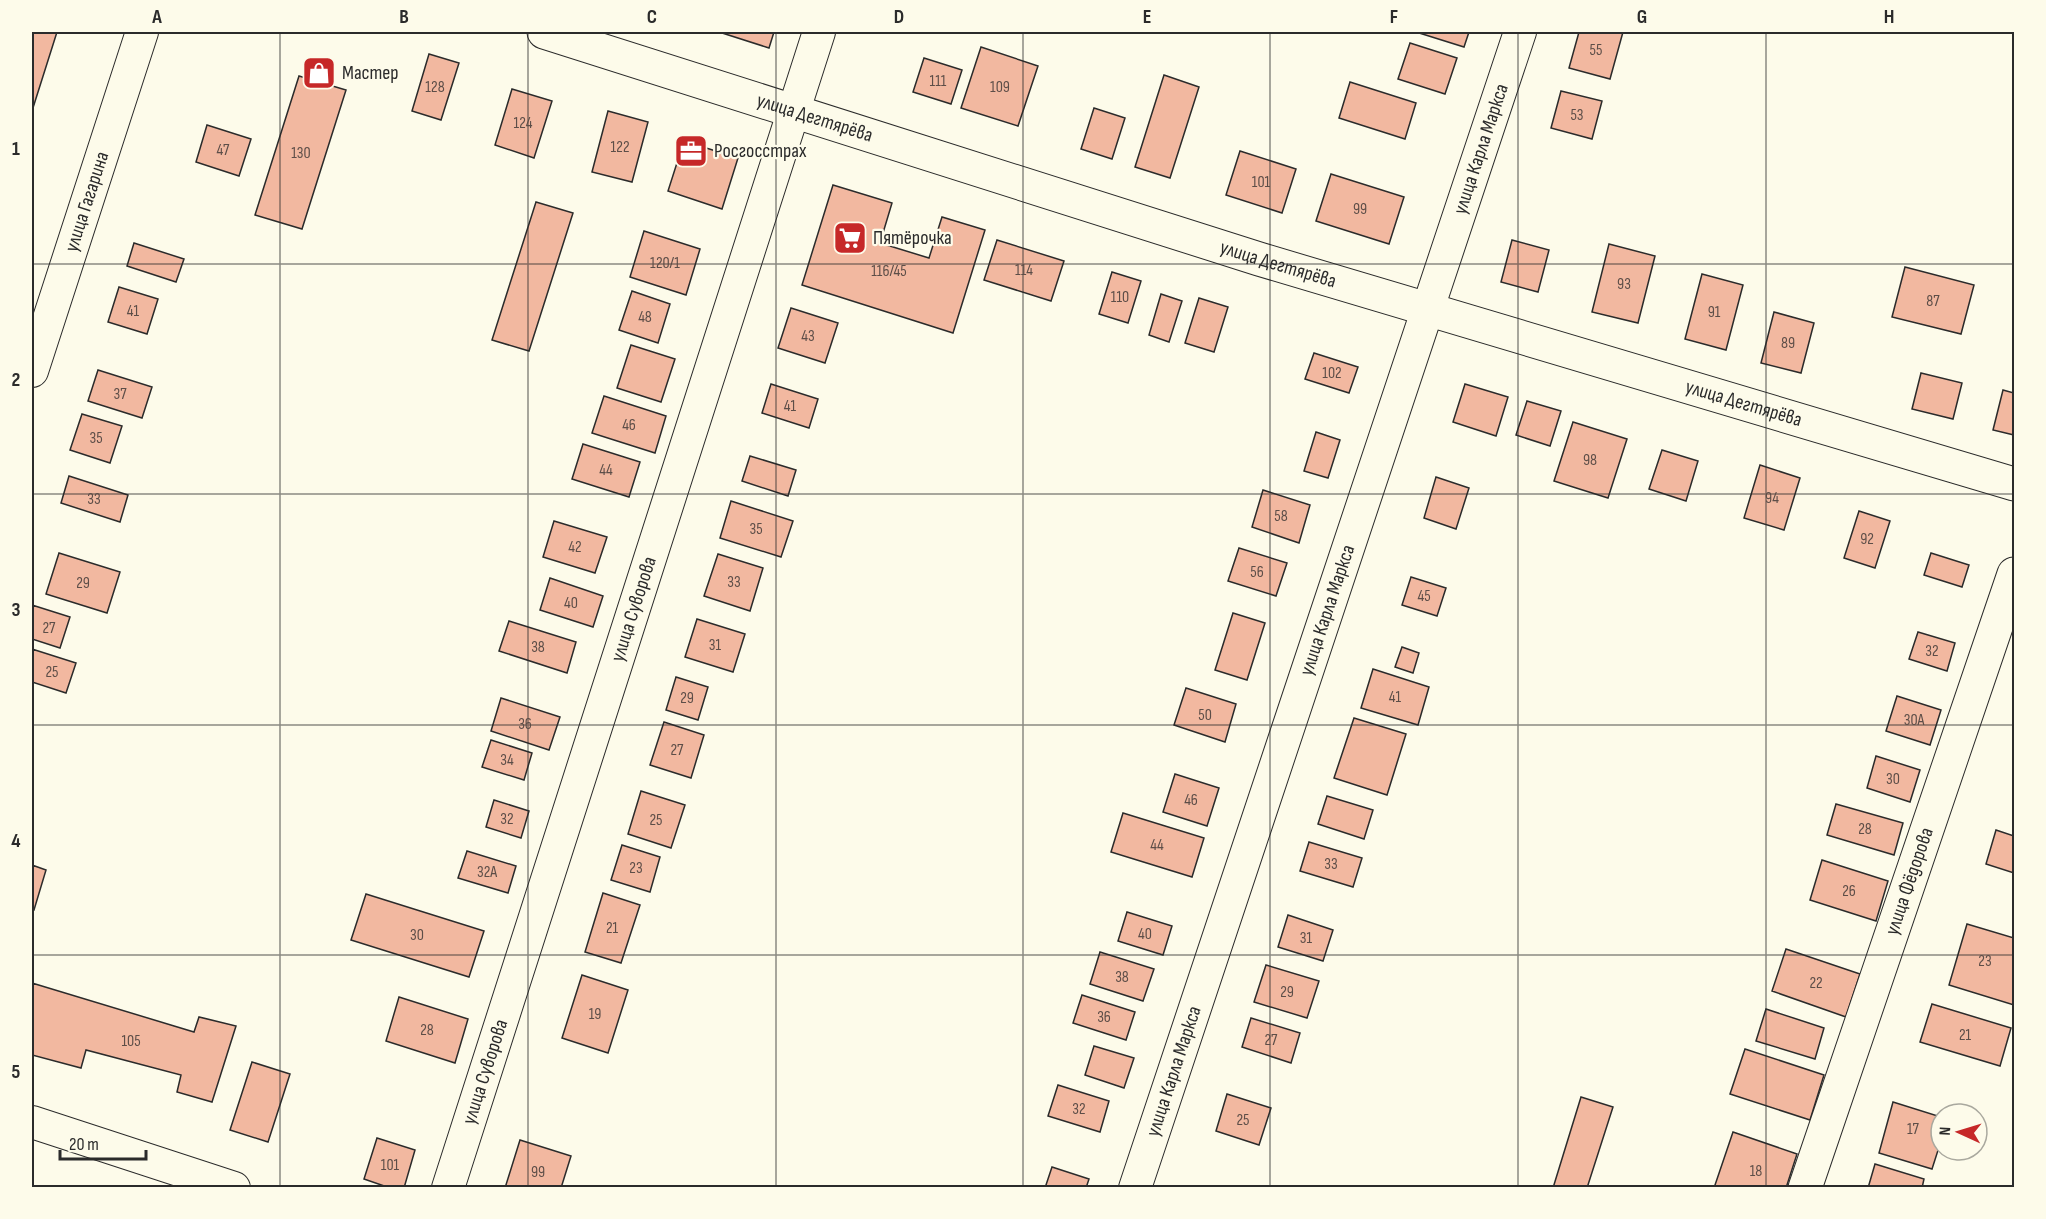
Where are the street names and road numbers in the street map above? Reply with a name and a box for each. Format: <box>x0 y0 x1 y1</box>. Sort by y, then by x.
street label: улица Карла Маркса <box>1448 81 1514 217</box>
street label: улица Дегтярёва <box>754 88 876 148</box>
street label: улица Гагарина <box>60 149 114 255</box>
street label: улица Дегтярёва <box>1217 235 1339 293</box>
street label: улица Дегтярёва <box>1683 375 1805 432</box>
street label: улица Карла Маркса <box>1295 542 1360 679</box>
street label: улица Суворова <box>606 554 662 665</box>
street label: улица Фёдорова <box>1880 824 1939 938</box>
street label: улица Карла Маркса <box>1141 1003 1207 1140</box>
street label: улица Суворова <box>457 1016 513 1127</box>

